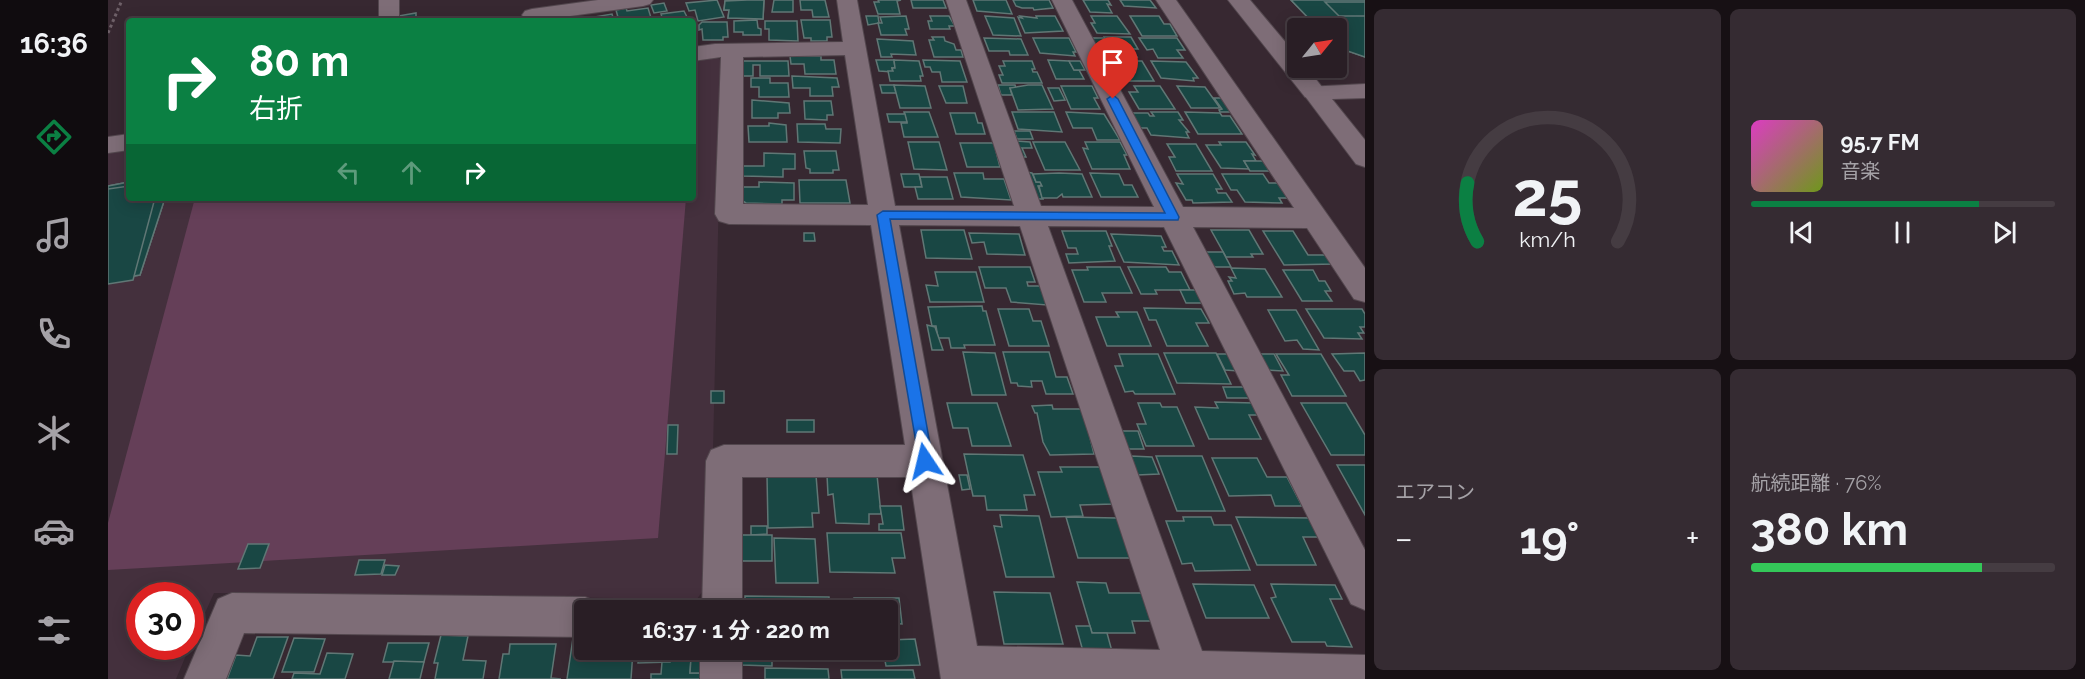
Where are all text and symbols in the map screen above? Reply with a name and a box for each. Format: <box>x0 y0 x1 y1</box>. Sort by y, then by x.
north arrow <box>1287 18 1347 78</box>
map controls <box>1287 18 1347 78</box>
text: 16:36 <box>20 28 88 59</box>
text: 80 m <box>249 37 349 86</box>
pin <box>1087 37 1138 99</box>
icon: right <box>150 42 228 120</box>
icon: arrive <box>1096 46 1129 79</box>
text: 右折 <box>249 93 303 124</box>
icon: directions <box>33 116 75 158</box>
text: 95.7 FM <box>1841 129 1919 155</box>
icon: left <box>332 156 365 189</box>
icon: ahead <box>395 156 428 189</box>
icon: right <box>458 156 491 189</box>
text: 25 <box>1512 157 1582 231</box>
text: 音楽 <box>1841 159 1881 183</box>
icon: music <box>33 214 75 256</box>
icon: previous <box>1785 216 1818 249</box>
icon: pause <box>1886 216 1919 249</box>
icon: next <box>1988 216 2021 249</box>
text: km/h <box>1519 227 1576 252</box>
icon: phone <box>33 313 75 355</box>
icon: climate <box>33 412 75 454</box>
position arrow <box>893 429 957 493</box>
text: 航続距離 · 76% <box>1751 471 1882 495</box>
text: エアコン <box>1395 480 1475 504</box>
text: 380 km <box>1751 503 1908 556</box>
icon: car <box>33 510 75 552</box>
text: 19° <box>1519 512 1579 565</box>
text: − <box>1395 519 1413 558</box>
text: + <box>1686 519 1700 558</box>
speed limit sign: 30 <box>126 582 204 660</box>
icon: filters <box>33 609 75 651</box>
text: 16:37 · 1 分 · 220 m <box>642 617 830 643</box>

